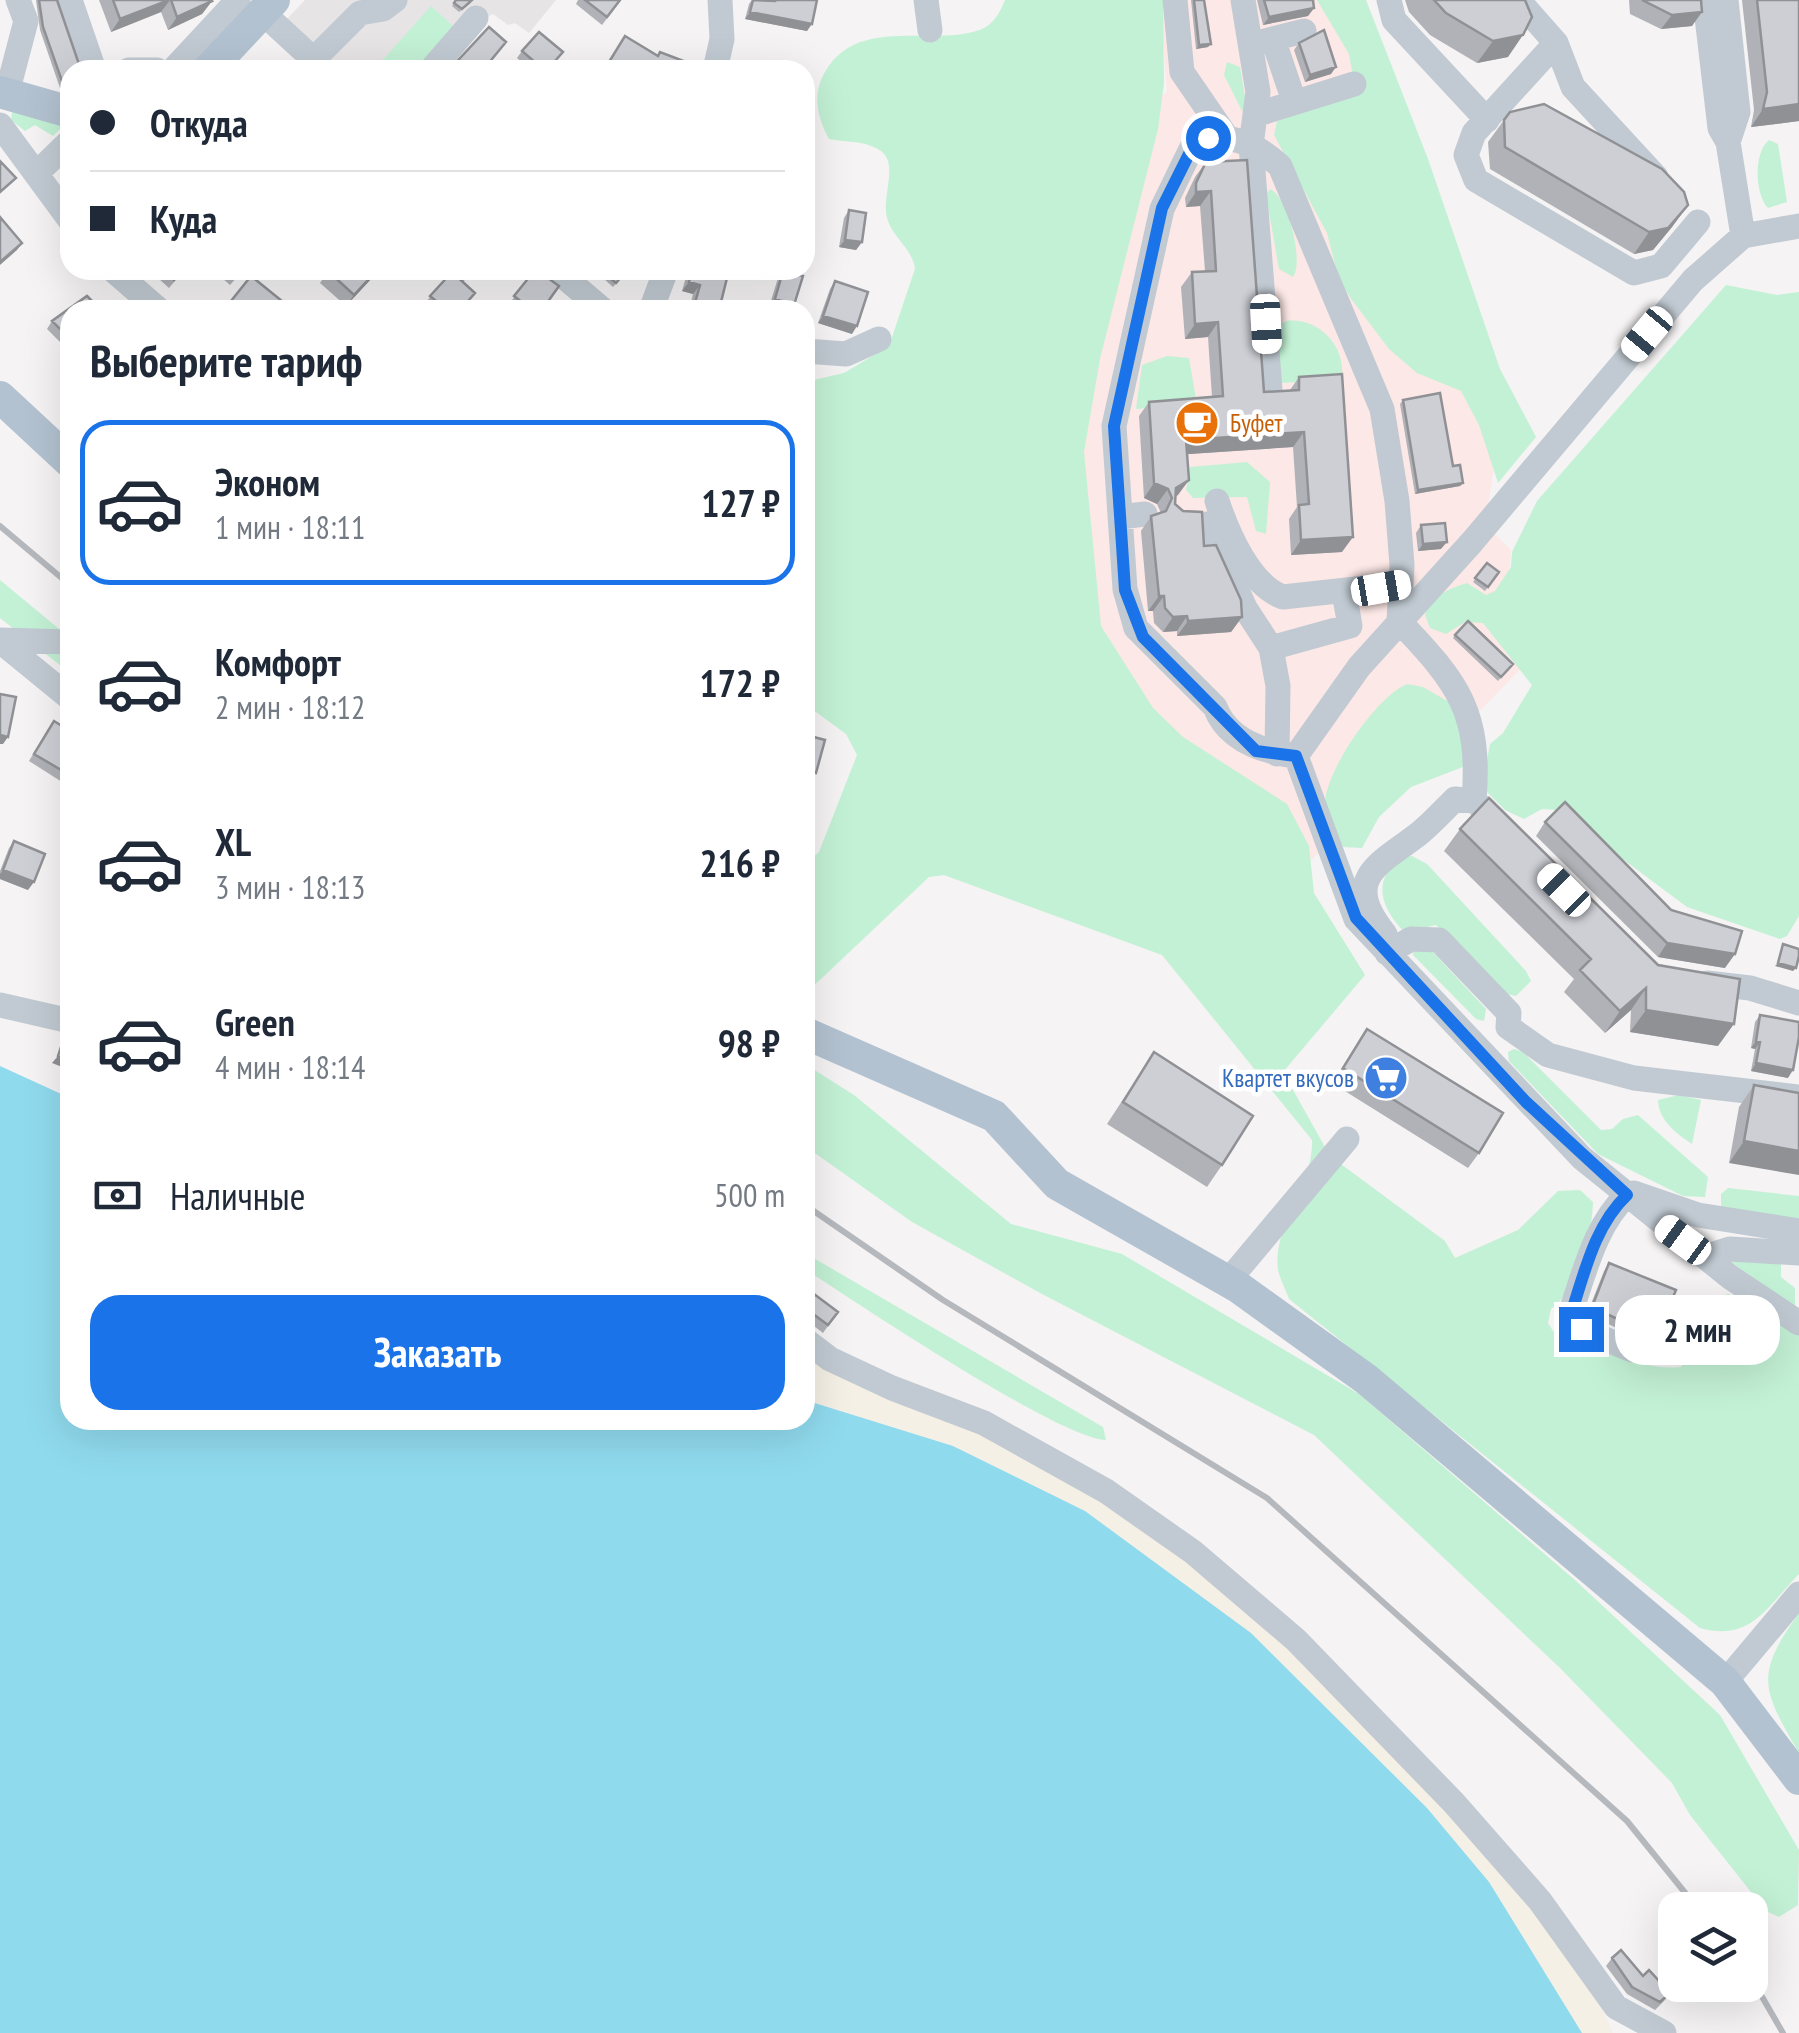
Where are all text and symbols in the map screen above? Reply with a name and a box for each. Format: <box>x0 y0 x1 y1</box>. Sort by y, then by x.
text: Откуда <box>150 98 248 147</box>
route start <box>1186 116 1231 161</box>
text: Куда <box>150 194 217 243</box>
car <box>1249 293 1283 355</box>
car <box>1616 301 1678 367</box>
text: Выберите тариф <box>90 331 362 389</box>
cafe icon: Буфет <box>1174 400 1220 446</box>
place label: Буфет <box>1230 407 1282 439</box>
text: Эконом <box>215 457 320 506</box>
icon: car <box>95 458 185 548</box>
text: 127 ₽ <box>701 478 780 527</box>
text: 1 мин · 18:11 <box>215 506 365 548</box>
car <box>1349 568 1413 608</box>
text: Комфорт <box>215 637 341 686</box>
icon: car <box>95 638 185 728</box>
text: 172 ₽ <box>700 658 780 707</box>
text: 2 мин · 18:12 <box>215 686 365 728</box>
text: XL <box>215 817 251 866</box>
icon: car <box>95 818 185 908</box>
text: 216 ₽ <box>700 838 780 887</box>
car <box>1532 858 1596 922</box>
text: 3 мин · 18:13 <box>215 866 365 908</box>
text: Green <box>215 997 295 1046</box>
icon: car <box>95 998 185 1088</box>
text: 98 ₽ <box>718 1018 780 1067</box>
text: 4 мин · 18:14 <box>215 1046 365 1088</box>
supermarket icon: Квартет вкусов <box>1363 1055 1409 1101</box>
place label: Квартет вкусов <box>1222 1062 1354 1094</box>
icon: cash <box>90 1168 145 1223</box>
text: Наличные <box>170 1171 305 1220</box>
text: 500 m <box>714 1174 785 1216</box>
car <box>1650 1210 1716 1270</box>
callout: 2 мин <box>1616 1294 1781 1364</box>
button: Заказать <box>90 1295 785 1410</box>
route end <box>1559 1307 1604 1352</box>
text: 2 мин <box>1663 1309 1732 1351</box>
map controls <box>1658 1892 1768 2002</box>
button: layers <box>1658 1892 1768 2002</box>

